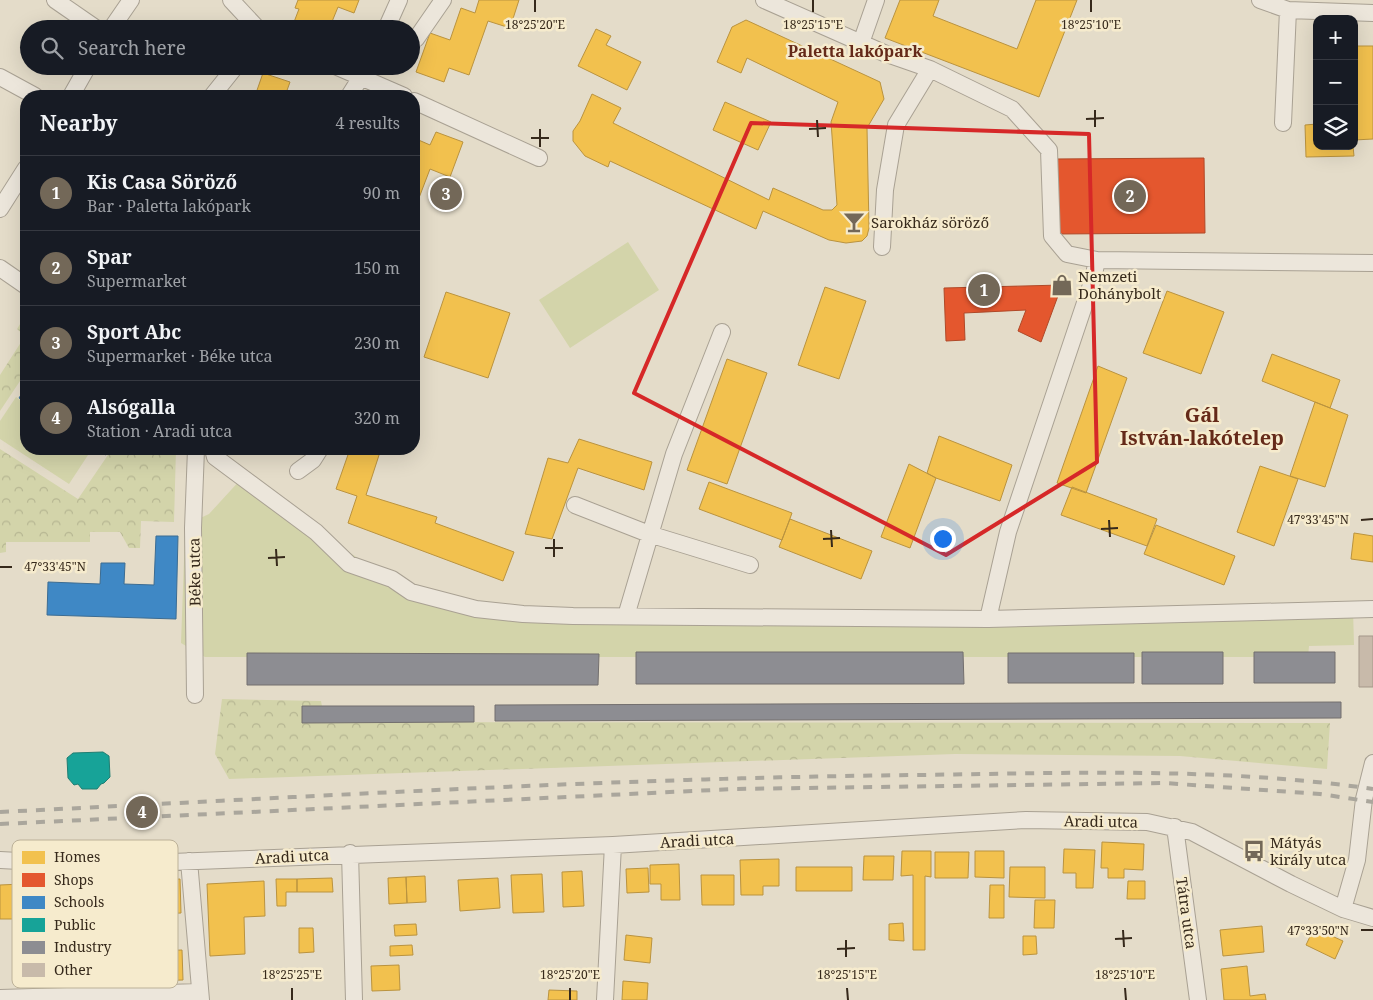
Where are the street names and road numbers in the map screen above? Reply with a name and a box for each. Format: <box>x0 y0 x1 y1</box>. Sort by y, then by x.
street label: Béke utca <box>183 537 205 607</box>
street label: Aradi utca <box>1064 810 1138 832</box>
street label: Aradi utca <box>659 828 735 852</box>
street label: Aradi utca <box>254 844 330 868</box>
street label: Tátra utca <box>1172 876 1202 950</box>

